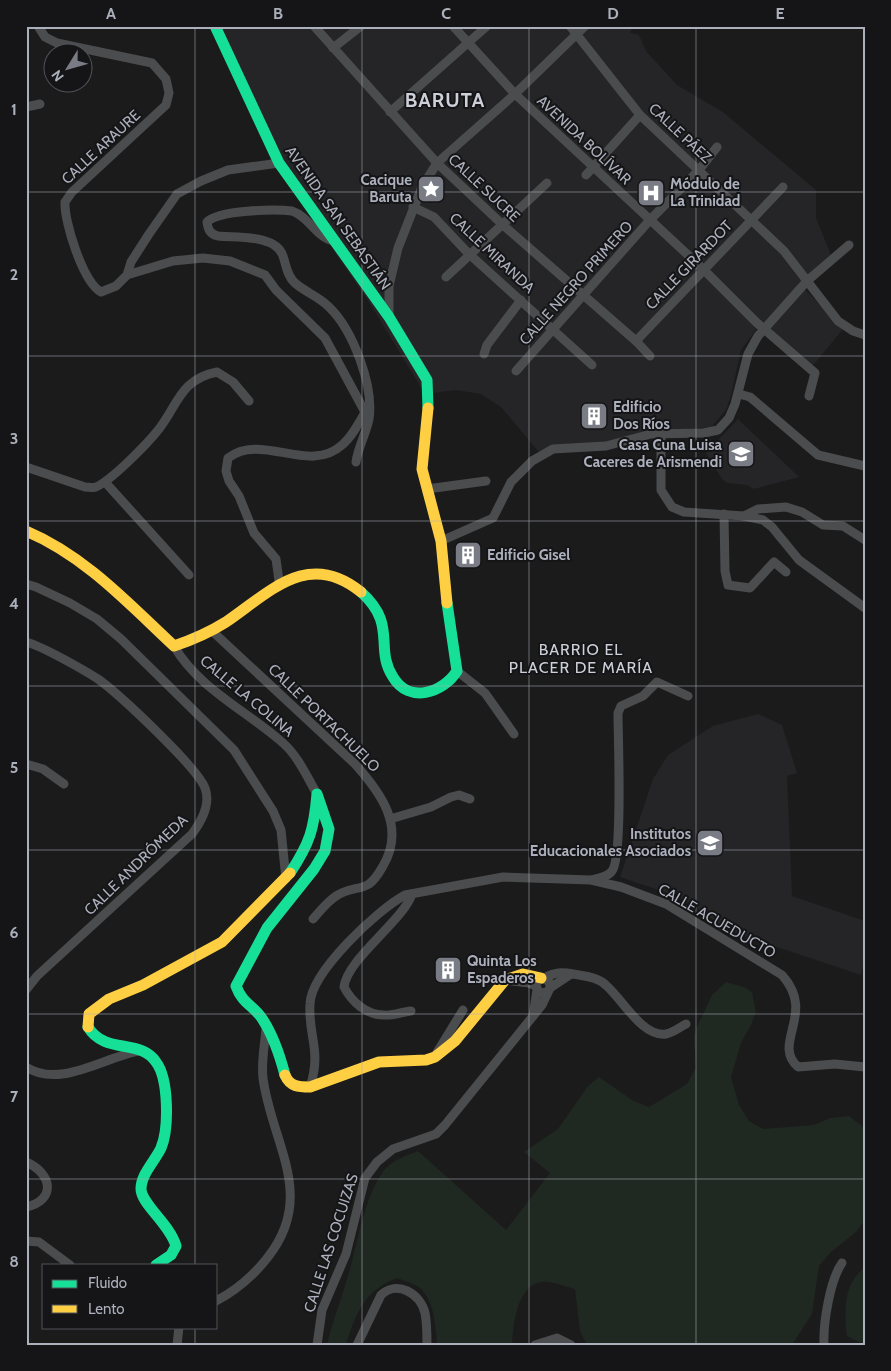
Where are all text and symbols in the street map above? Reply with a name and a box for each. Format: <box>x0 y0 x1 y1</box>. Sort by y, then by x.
text: A <box>106 4 116 23</box>
text: B <box>273 4 283 23</box>
text: C <box>441 4 451 23</box>
text: D <box>607 4 619 23</box>
text: E <box>775 4 785 23</box>
north arrow <box>42 42 92 92</box>
text: N <box>47 66 68 85</box>
district label: BARUTA <box>405 88 485 112</box>
street label: AVENIDA BOLÍVAR <box>533 91 636 188</box>
street label: CALLE PÁEZ <box>645 99 716 167</box>
text: 1 <box>11 100 17 119</box>
street label: CALLE ARAURE <box>58 106 144 188</box>
street label: AVENIDA SAN SEBASTIÁN <box>282 142 395 293</box>
street label: CALLE SUCRE <box>444 150 524 226</box>
place label: Cacique Baruta <box>360 171 413 206</box>
place icon: Cacique Baruta <box>416 174 446 204</box>
place label: Módulo de La Trinidad <box>670 175 740 210</box>
hospital icon: Módulo de La Trinidad <box>636 178 666 208</box>
street label: CALLE MIRANDA <box>446 209 539 298</box>
street label: CALLE NEGRO PRIMERO <box>516 217 636 349</box>
street label: CALLE GIRARDOT <box>642 217 736 313</box>
text: 2 <box>10 265 18 284</box>
place label: Edificio Dos Ríos <box>613 398 670 433</box>
building icon: Edificio Dos Ríos <box>579 401 609 431</box>
text: 3 <box>10 429 18 448</box>
place label: Casa Cuna Luisa Caceres de Arismendi <box>584 436 723 471</box>
school or university icon: Casa Cuna Luisa Caceres de Arismendi <box>726 439 756 469</box>
building icon: Edificio Gisel <box>453 540 483 570</box>
place label: Edificio Gisel <box>487 546 570 564</box>
text: 4 <box>9 594 19 613</box>
district label: BARRIO EL PLACER DE MARÍA <box>509 640 653 677</box>
street label: CALLE LA COLINA <box>196 651 298 741</box>
street label: CALLE PORTACHUELO <box>264 660 384 776</box>
text: 5 <box>10 758 18 777</box>
street label: CALLE ANDRÓMEDA <box>80 810 192 919</box>
place label: Institutos Educacionales Asociados <box>530 825 691 860</box>
school or university icon: Institutos Educacionales Asociados <box>695 828 725 858</box>
street label: CALLE ACUEDUCTO <box>655 880 779 962</box>
text: 6 <box>10 923 19 942</box>
place label: Quinta Los Espaderos <box>467 952 537 987</box>
building icon: Quinta Los Espaderos <box>433 955 463 985</box>
text: 7 <box>10 1087 19 1106</box>
street label: CALLE LAS COCUIZAS <box>300 1171 362 1315</box>
text: 8 <box>9 1252 19 1271</box>
legend <box>42 1264 218 1328</box>
text: Fluido <box>88 1274 127 1292</box>
text: Lento <box>88 1300 125 1318</box>

